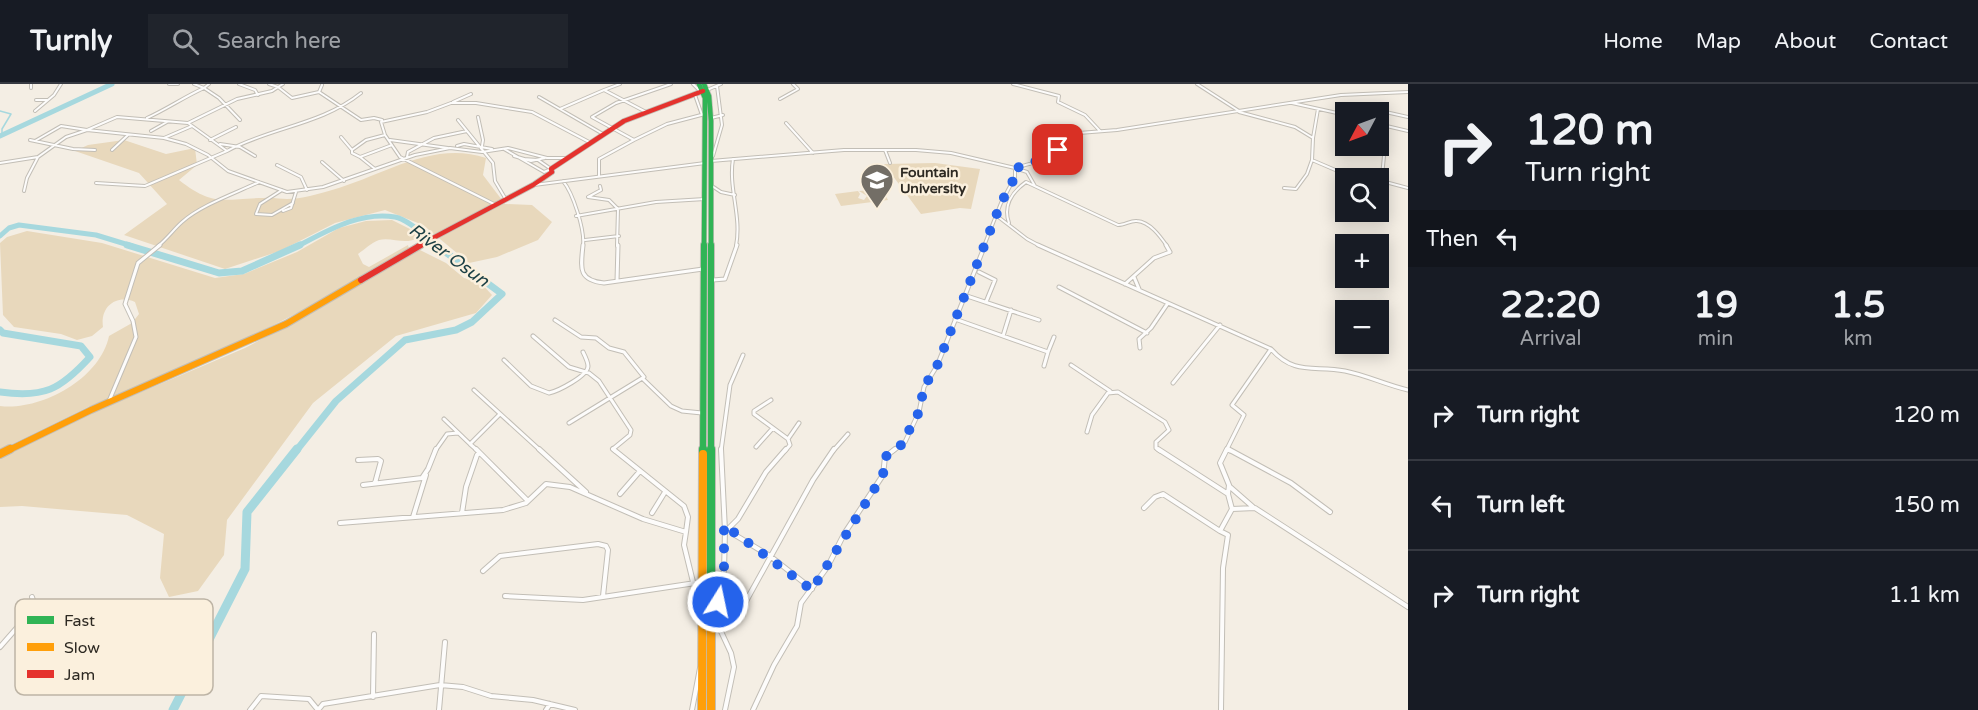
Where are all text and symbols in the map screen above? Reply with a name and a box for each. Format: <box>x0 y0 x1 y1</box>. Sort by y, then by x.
search box <box>148 14 568 68</box>
text: Turnly <box>30 24 112 58</box>
icon: search <box>169 25 202 58</box>
text: Search here <box>217 28 341 54</box>
text: Home <box>1603 29 1663 54</box>
text: Map <box>1696 29 1741 54</box>
text: About <box>1774 29 1836 54</box>
text: Contact <box>1869 29 1948 54</box>
north arrow <box>1335 102 1389 156</box>
map controls <box>1335 102 1389 354</box>
text: 120 m <box>1525 105 1654 156</box>
icon: right <box>1426 108 1504 186</box>
pin <box>1032 124 1083 175</box>
icon: arrive <box>1041 133 1074 166</box>
text: Turn right <box>1525 156 1651 189</box>
school or university icon: Fountain University <box>859 162 895 209</box>
place label: Fountain University <box>900 164 966 197</box>
button: search <box>1335 168 1389 222</box>
water label: River Osun <box>405 219 494 292</box>
icon: left <box>1491 222 1524 255</box>
text: Then <box>1426 226 1479 252</box>
button: + <box>1335 234 1389 288</box>
text: 22:20 <box>1501 284 1600 327</box>
text: 19 <box>1693 284 1738 327</box>
text: 1.5 <box>1831 284 1885 327</box>
button: − <box>1335 300 1389 354</box>
text: Arrival <box>1520 327 1581 351</box>
text: min <box>1698 327 1733 351</box>
text: km <box>1843 327 1873 351</box>
icon: right <box>1426 399 1459 432</box>
text: Turn right <box>1477 402 1579 428</box>
text: 120 m <box>1893 402 1960 428</box>
icon: left <box>1426 489 1459 522</box>
text: Turn left <box>1477 492 1565 518</box>
text: 150 m <box>1893 492 1960 518</box>
position arrow <box>686 570 750 634</box>
icon: right <box>1426 579 1459 612</box>
text: Turn right <box>1477 582 1579 608</box>
text: 1.1 km <box>1889 582 1960 608</box>
legend <box>15 599 213 695</box>
text: Fast <box>64 611 95 631</box>
text: Slow <box>64 638 100 658</box>
text: Jam <box>64 665 95 685</box>

